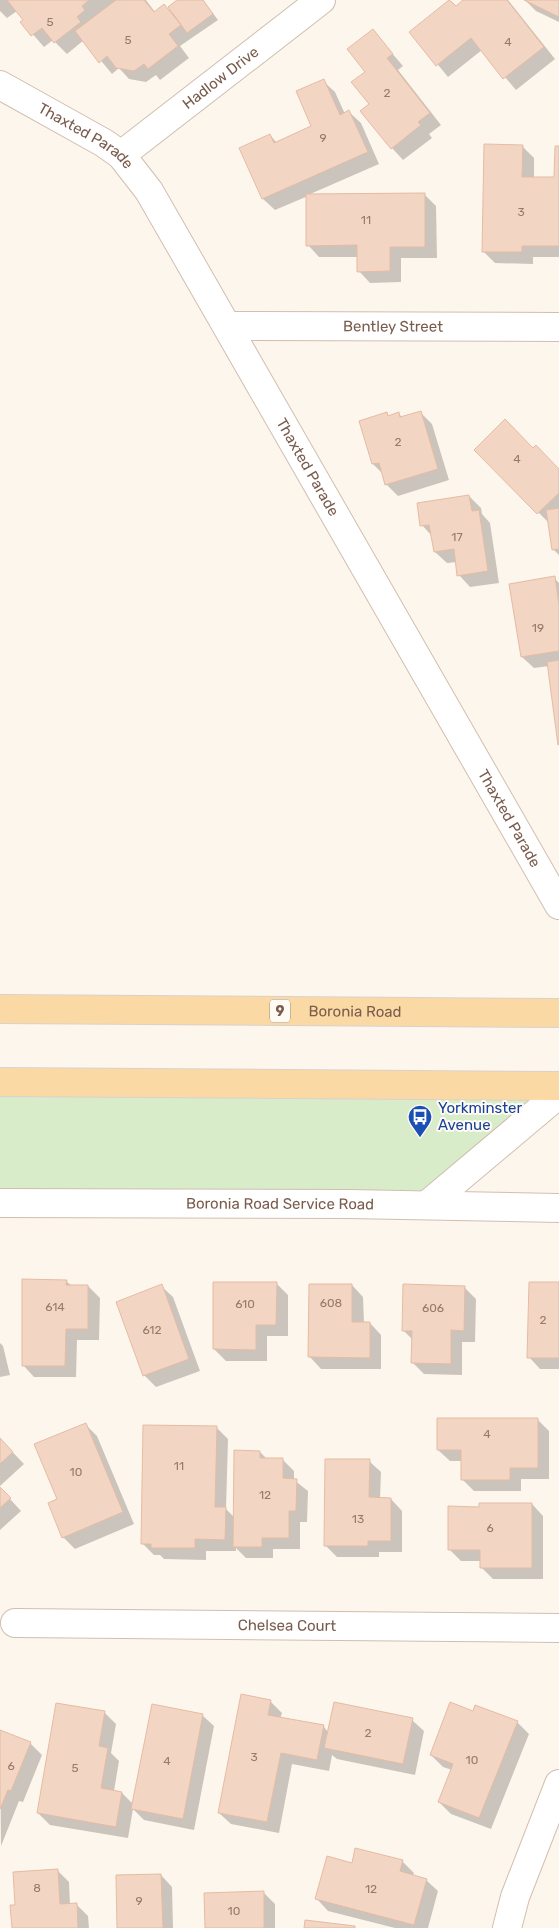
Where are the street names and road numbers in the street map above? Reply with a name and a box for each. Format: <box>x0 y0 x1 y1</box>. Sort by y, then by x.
street label: Hadlow Drive <box>179 43 262 113</box>
street label: Thaxted Parade <box>35 99 137 172</box>
street label: Bentley Street <box>343 317 443 336</box>
street label: Thaxted Parade <box>272 415 343 519</box>
street label: Thaxted Parade <box>474 766 544 871</box>
road number: 9 <box>270 999 290 1022</box>
street label: Boronia Road <box>308 1002 402 1021</box>
street label: Boronia Road Service Road <box>186 1195 374 1213</box>
street label: Chelsea Court <box>238 1616 336 1635</box>

